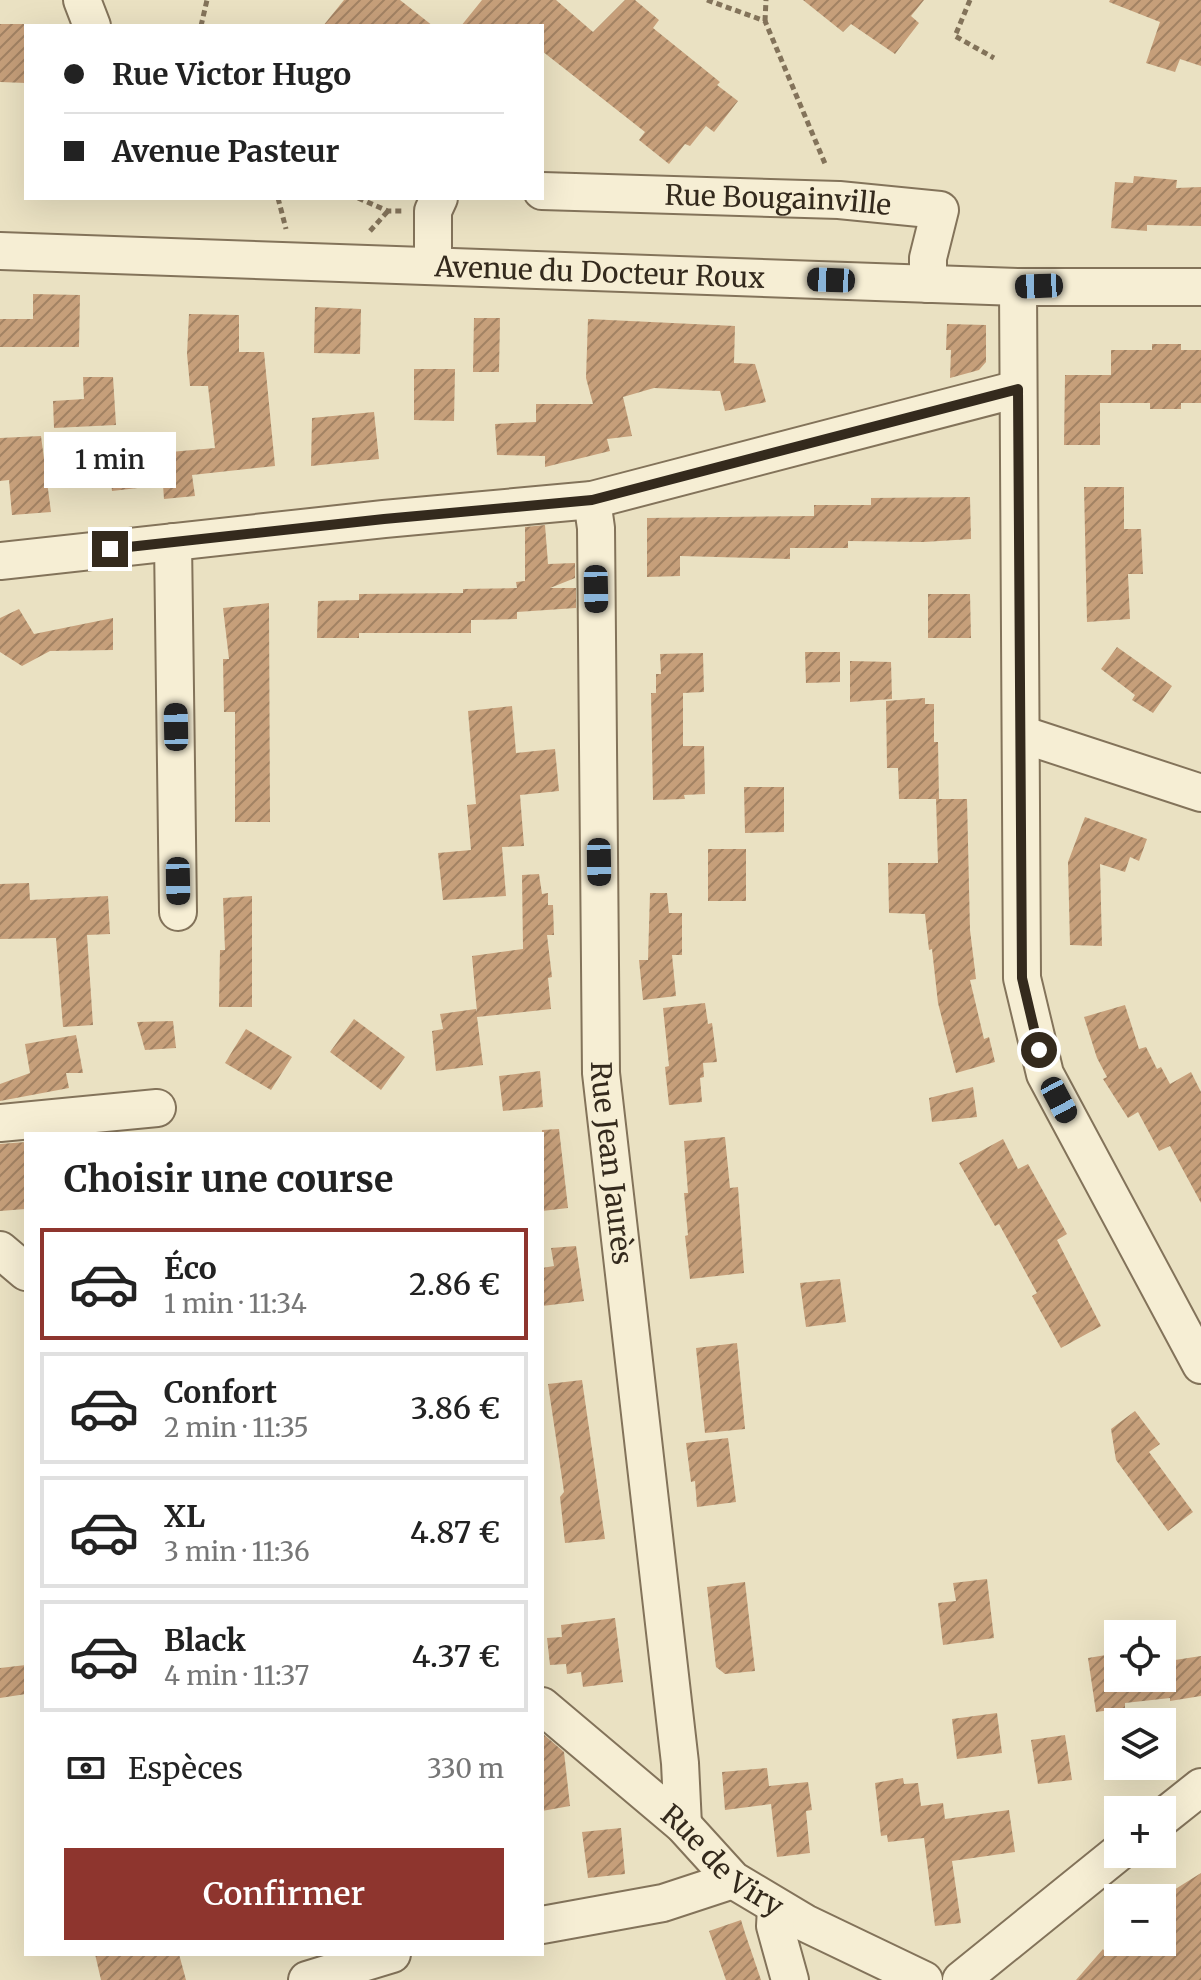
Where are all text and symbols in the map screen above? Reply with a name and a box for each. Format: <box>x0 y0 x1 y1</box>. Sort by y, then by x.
text: Rue Victor Hugo <box>112 55 351 93</box>
text: Avenue Pasteur <box>112 132 340 170</box>
street label: Rue Bougainville <box>664 177 893 223</box>
street label: Avenue du Docteur Roux <box>433 248 766 296</box>
car <box>807 267 855 293</box>
car <box>1015 273 1063 299</box>
callout: 1 min <box>44 433 176 489</box>
text: 1 min <box>75 443 145 476</box>
route end <box>92 531 128 567</box>
car <box>584 565 608 613</box>
car <box>164 703 188 751</box>
car <box>587 838 611 886</box>
car <box>166 857 190 905</box>
route start <box>1021 1032 1057 1068</box>
street label: Rue Jean Jaurès <box>583 1061 641 1267</box>
car <box>1037 1073 1081 1127</box>
text: Choisir une course <box>64 1157 393 1202</box>
icon: car <box>68 1248 140 1320</box>
text: Éco <box>164 1249 217 1287</box>
text: 2.86 € <box>409 1265 500 1303</box>
text: 1 min · 11:34 <box>164 1287 307 1320</box>
icon: car <box>68 1372 140 1444</box>
text: Confort <box>164 1373 277 1411</box>
text: 3.86 € <box>411 1389 500 1427</box>
text: 2 min · 11:35 <box>164 1411 309 1444</box>
icon: car <box>68 1496 140 1568</box>
text: XL <box>164 1497 205 1535</box>
text: 4.87 € <box>410 1513 500 1551</box>
text: 3 min · 11:36 <box>164 1535 310 1568</box>
icon: car <box>68 1620 140 1692</box>
map controls <box>1104 1620 1176 1956</box>
button: locate <box>1104 1620 1176 1692</box>
text: Black <box>164 1621 246 1659</box>
text: 4.37 € <box>412 1637 500 1675</box>
text: 4 min · 11:37 <box>164 1659 309 1692</box>
button: layers <box>1104 1708 1176 1780</box>
icon: cash <box>64 1746 108 1790</box>
text: Espèces <box>128 1749 243 1787</box>
text: 330 m <box>427 1752 504 1785</box>
street label: Rue de Viry <box>654 1796 791 1924</box>
button: + <box>1104 1796 1176 1868</box>
button: Confirmer <box>64 1848 504 1940</box>
button: − <box>1104 1884 1176 1956</box>

